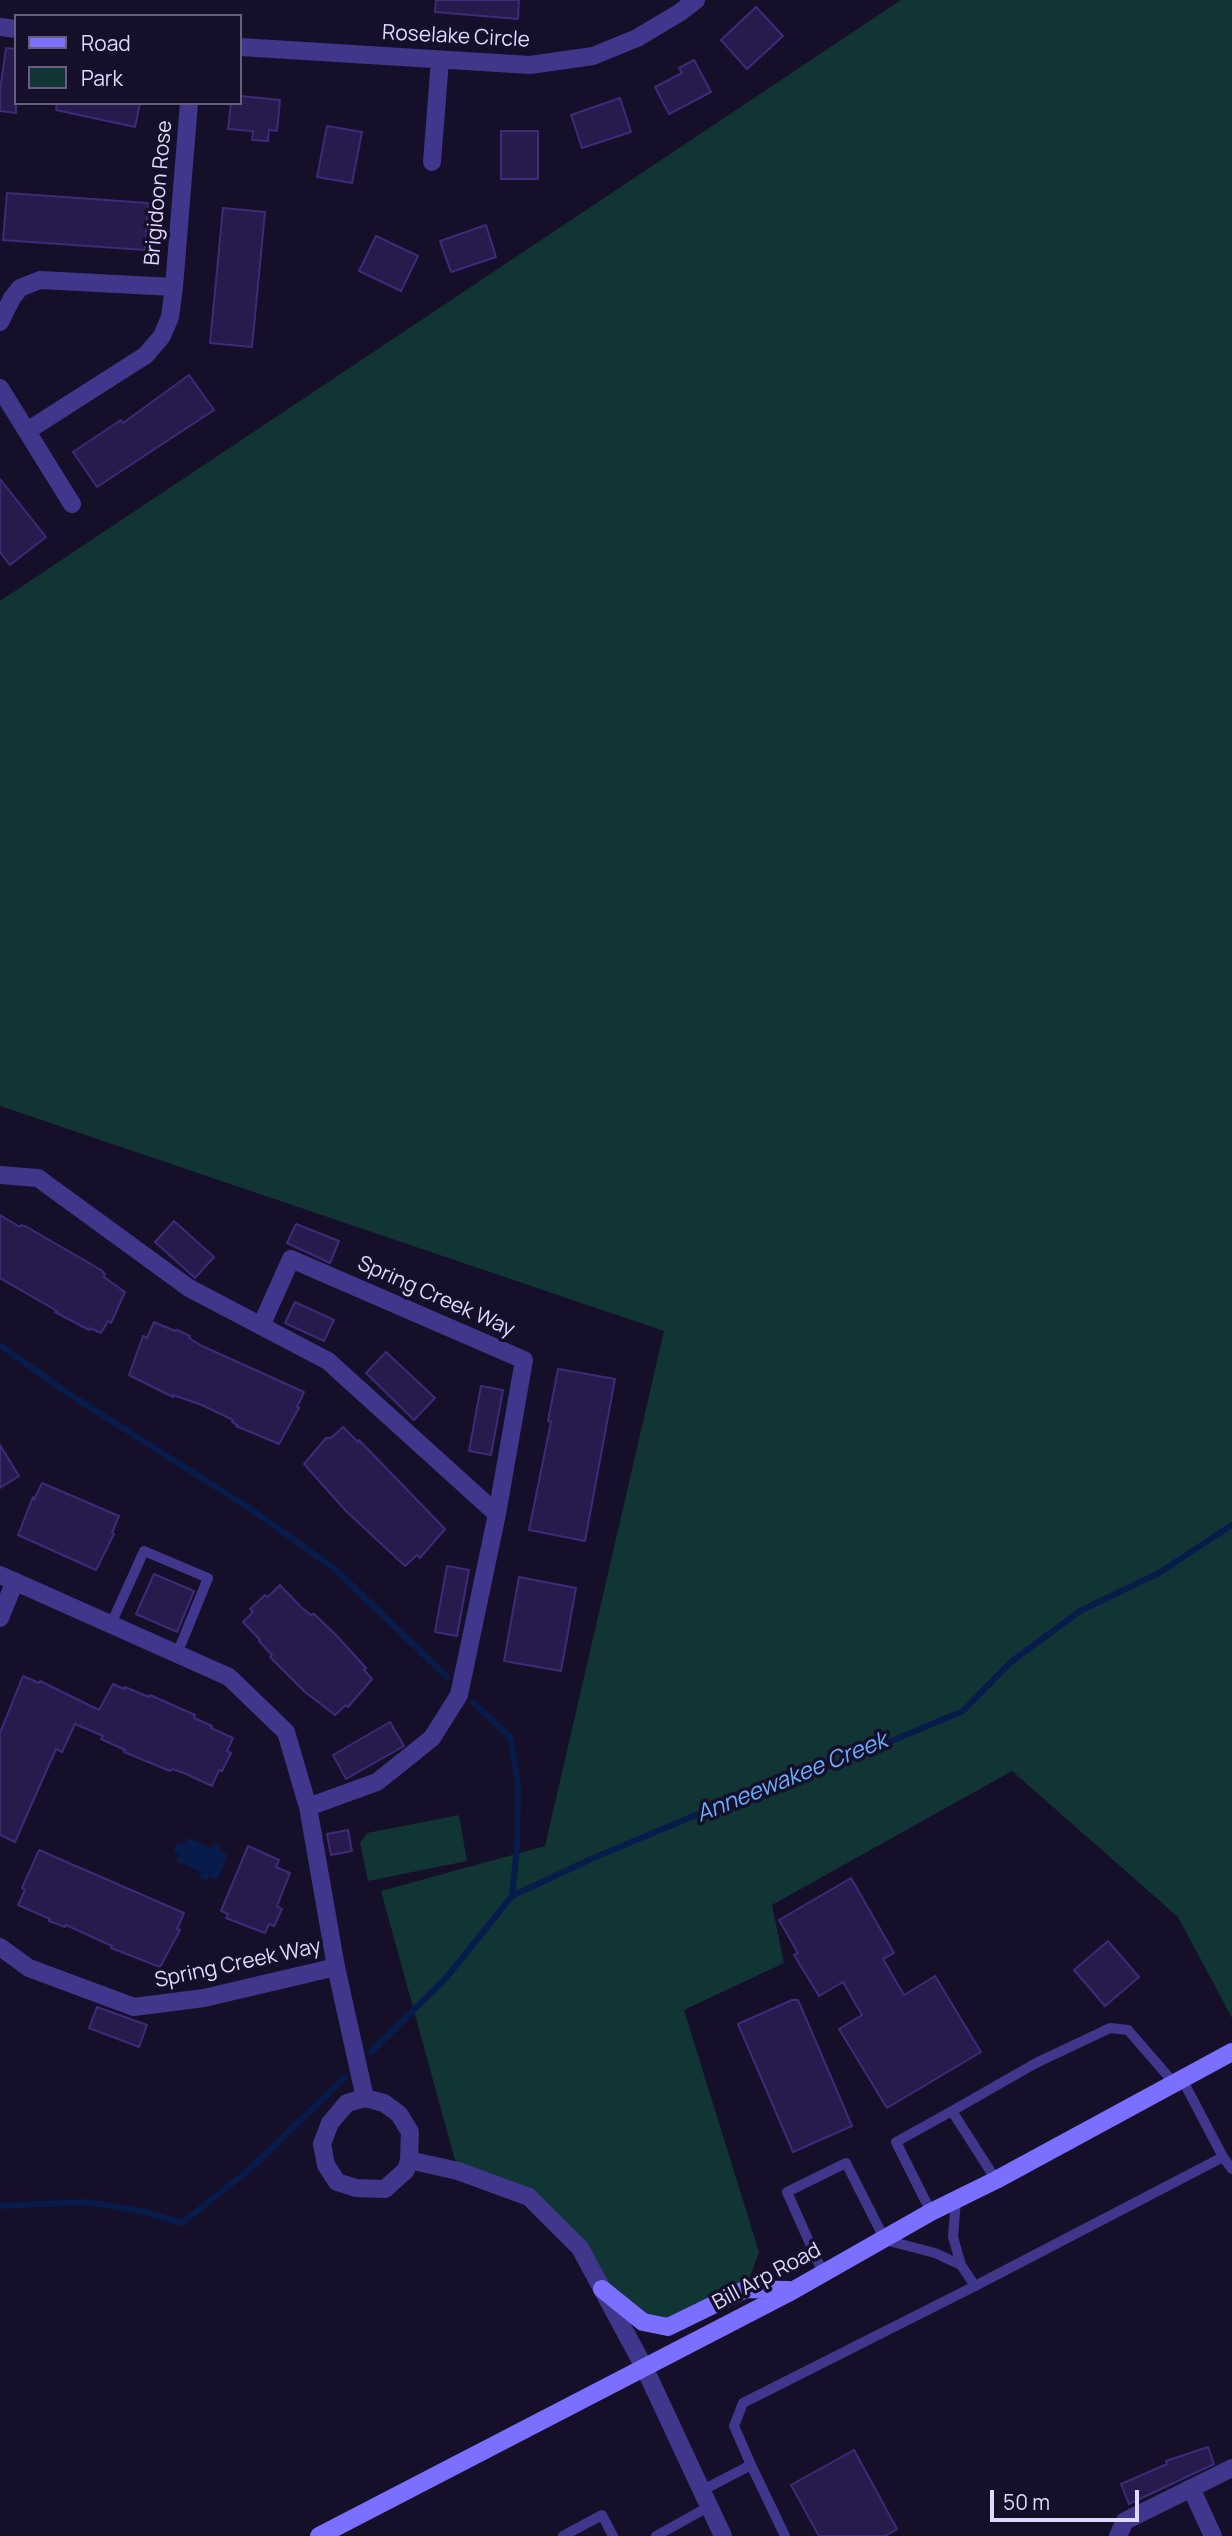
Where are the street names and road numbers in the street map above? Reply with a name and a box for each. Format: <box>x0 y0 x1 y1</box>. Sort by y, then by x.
street label: Roselake Circle <box>382 21 530 53</box>
street label: Brigidoon Rose <box>140 119 178 267</box>
street label: Spring Creek Way <box>354 1251 518 1343</box>
street label: Spring Creek Way <box>153 1934 323 1994</box>
street label: Bill Arp Road <box>709 2238 825 2316</box>

